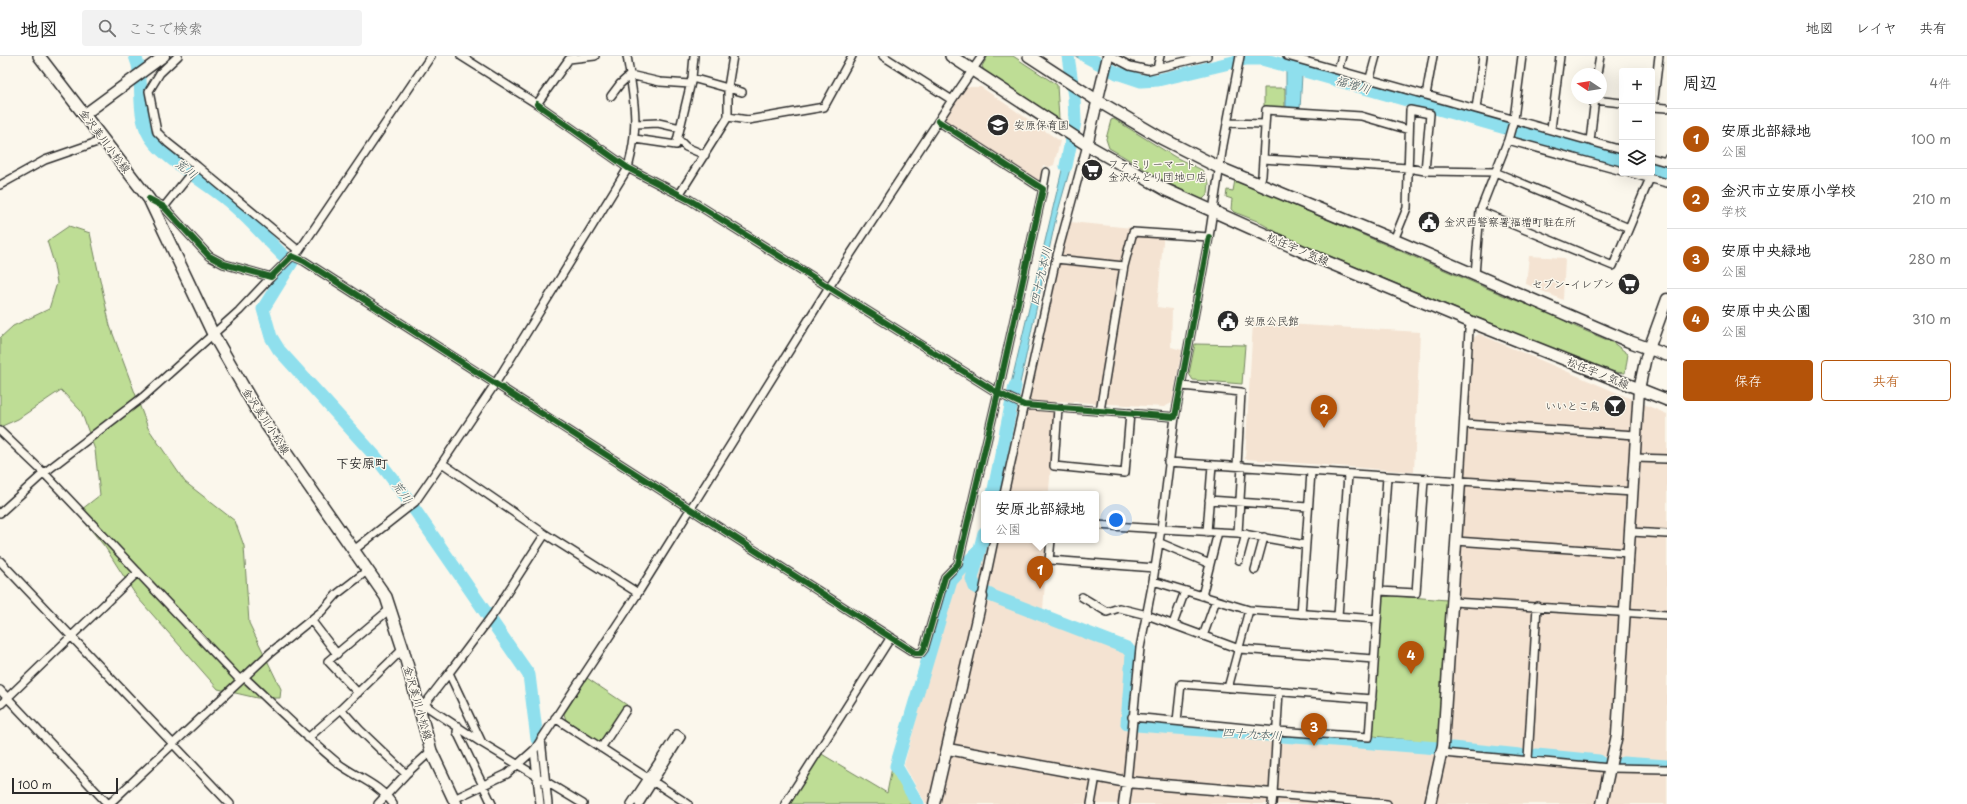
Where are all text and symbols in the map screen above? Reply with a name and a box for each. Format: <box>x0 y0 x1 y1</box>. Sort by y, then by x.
search box <box>82 10 362 46</box>
text: 地図 <box>20 14 58 42</box>
text: ここで検索 <box>128 16 203 39</box>
icon: search <box>96 17 118 39</box>
text: 地図 <box>1806 17 1834 38</box>
text: レイヤ <box>1856 17 1897 38</box>
text: 共有 <box>1919 17 1947 38</box>
north arrow <box>1571 68 1607 104</box>
map controls <box>1619 68 1655 176</box>
button: + <box>1619 68 1655 104</box>
text: 周辺 <box>1683 69 1717 95</box>
water label: 福増川 <box>1333 70 1373 98</box>
text: 4件 <box>1929 73 1951 92</box>
button: − <box>1619 104 1655 140</box>
street label: 金沢美川小松線 <box>75 105 135 177</box>
school or university icon: 安原保育園 <box>985 112 1011 138</box>
place label: 安原保育園 <box>1014 116 1069 133</box>
text: 安原北部緑地 <box>1721 118 1811 141</box>
text: 1 <box>1693 129 1699 148</box>
text: 100 m <box>1911 129 1951 148</box>
button: layers <box>1619 140 1655 176</box>
text: 公園 <box>1721 141 1747 160</box>
water label: 荒川 <box>172 154 202 183</box>
place label: ファミリーマート 金沢みどり団地口店 <box>1108 155 1207 185</box>
supermarket icon: ファミリーマート 金沢みどり団地口店 <box>1079 157 1105 183</box>
text: 金沢市立安原小学校 <box>1721 178 1856 201</box>
text: 2 <box>1691 189 1701 208</box>
text: 210 m <box>1912 189 1951 208</box>
text: 学校 <box>1721 201 1747 220</box>
public building icon: 金沢西警察署福増町駐在所 <box>1416 209 1442 235</box>
place label: 金沢西警察署福増町駐在所 <box>1444 213 1576 230</box>
street label: 松任宇ノ気線 <box>1264 228 1332 269</box>
text: 安原中央緑地 <box>1721 238 1811 261</box>
water label: 四十九本川 <box>1025 245 1056 307</box>
text: 3 <box>1692 249 1700 268</box>
text: 280 m <box>1909 249 1951 268</box>
text: 公園 <box>1721 261 1747 280</box>
supermarket icon: セブン-イレブン <box>1616 271 1642 297</box>
place label: セブン-イレブン <box>1532 275 1614 292</box>
text: 安原中央公園 <box>1721 298 1811 321</box>
public building icon: 安原公民館 <box>1215 308 1241 334</box>
text: 4 <box>1692 309 1700 328</box>
text: 310 m <box>1912 309 1951 328</box>
place label: 安原公民館 <box>1244 312 1299 329</box>
text: 公園 <box>1721 321 1747 340</box>
street label: 松任宇ノ気線 <box>1564 352 1632 393</box>
button: 保存 <box>1683 360 1813 401</box>
button: 共有 <box>1821 360 1951 401</box>
street label: 金沢美川小松線 <box>238 384 295 458</box>
bar icon: いいとこ鳥 <box>1602 393 1628 419</box>
pin: 2 <box>1311 395 1337 428</box>
place label: いいとこ鳥 <box>1545 397 1600 414</box>
district label: 下安原町 <box>336 453 388 472</box>
water label: 荒川 <box>388 476 417 506</box>
popup <box>981 491 1099 543</box>
text: 安原北部緑地 <box>995 496 1085 519</box>
your location <box>1106 510 1126 530</box>
text: 公園 <box>995 519 1021 538</box>
pin: 1 <box>1027 556 1053 589</box>
pin: 4 <box>1398 641 1424 674</box>
street label: 金沢美川小松線 <box>400 664 437 742</box>
pin: 3 <box>1301 713 1327 746</box>
water label: 四十九本川 <box>1222 722 1283 744</box>
scale bar <box>12 776 118 795</box>
text: 100 m <box>18 776 52 793</box>

